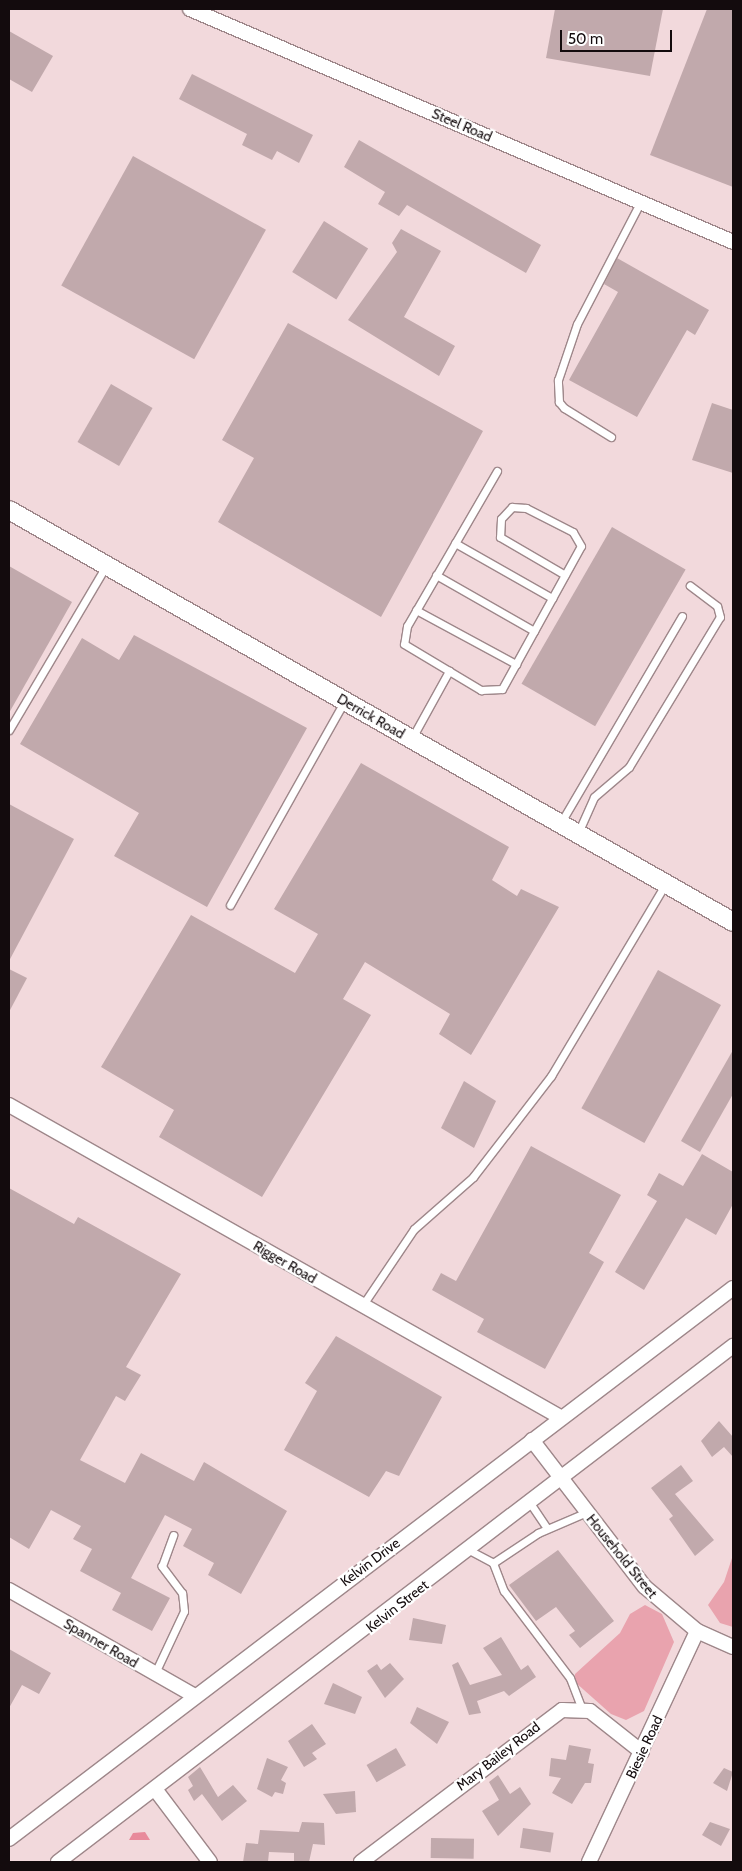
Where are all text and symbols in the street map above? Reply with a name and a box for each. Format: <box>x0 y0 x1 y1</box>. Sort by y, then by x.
scale bar <box>562 20 674 52</box>
text: 50 m <box>568 30 603 48</box>
street label: Steel Road <box>429 105 495 145</box>
street label: Derrick Road <box>334 690 408 742</box>
street label: Rigger Road <box>250 1237 320 1287</box>
street label: Household Street <box>583 1511 661 1601</box>
street label: Kelvin Drive <box>337 1534 403 1590</box>
street label: Kelvin Street <box>362 1576 432 1636</box>
street label: Spanner Road <box>61 1615 141 1671</box>
street label: Biesie Road <box>622 1713 666 1781</box>
street label: Mary Bailey Road <box>453 1718 543 1794</box>

